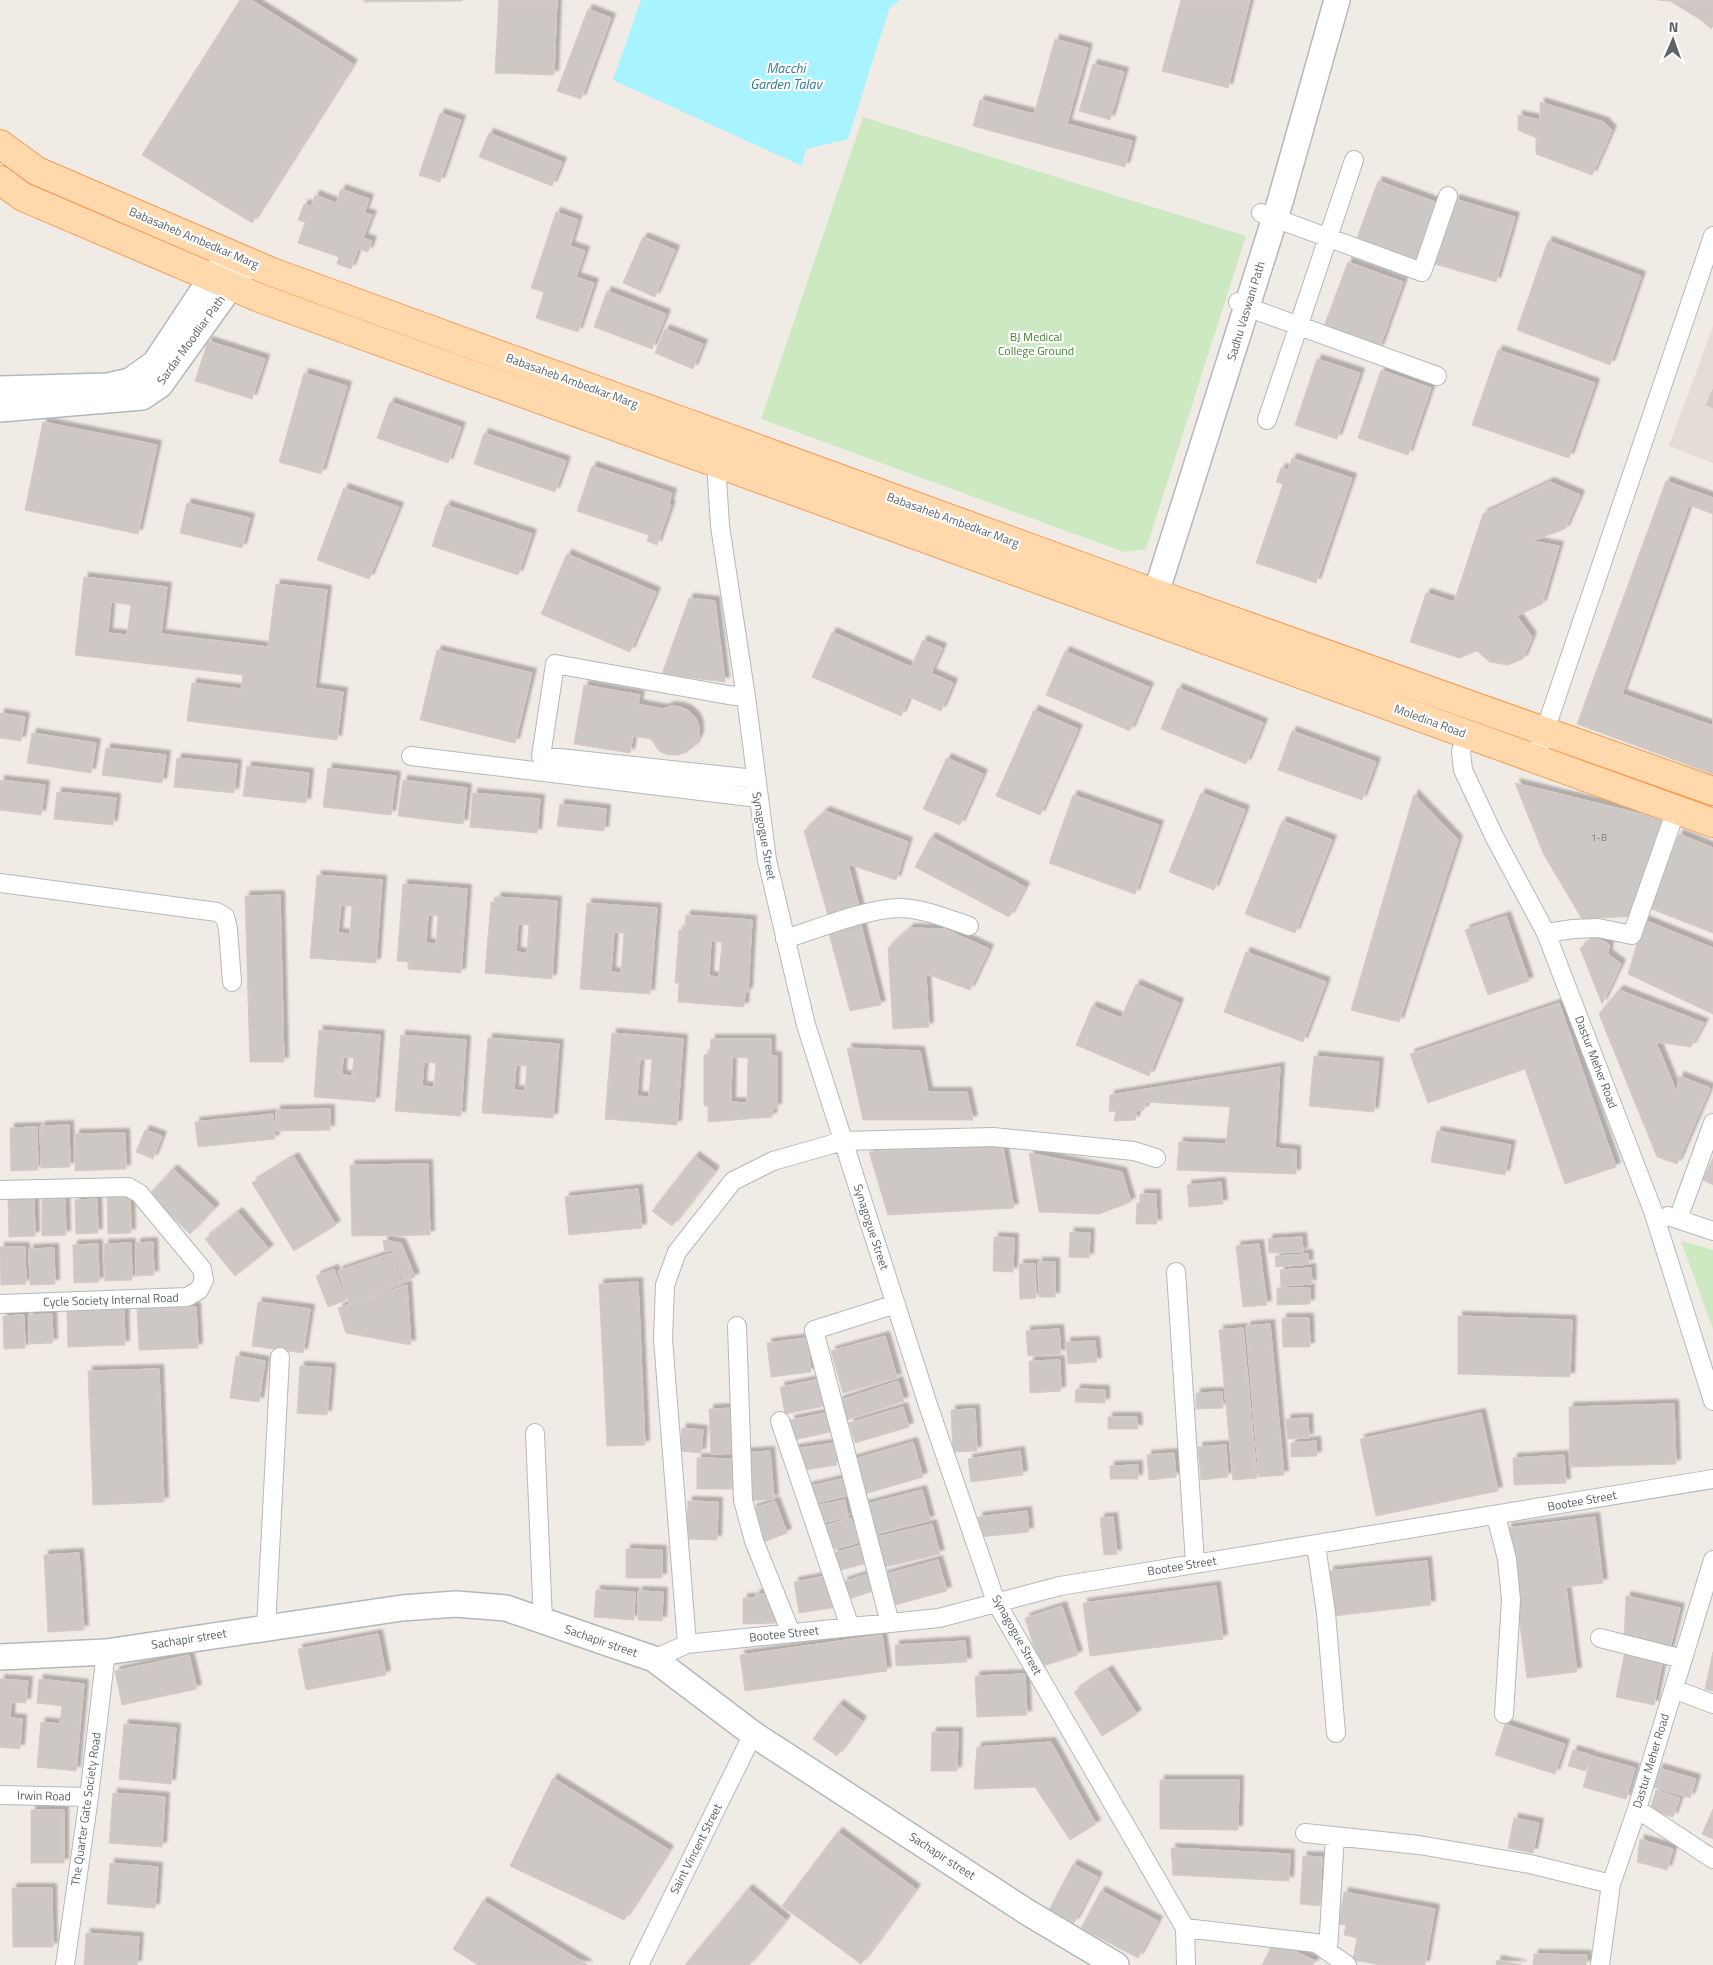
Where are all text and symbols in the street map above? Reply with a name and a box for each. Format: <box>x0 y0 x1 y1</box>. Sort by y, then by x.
north arrow <box>1648 15 1698 65</box>
text: N <box>1668 16 1679 37</box>
water label: Macchi Garden Talav <box>750 57 823 94</box>
street label: Babasaheb Ambedkar Marg <box>126 202 262 274</box>
street label: Sadhu Vaswani Path <box>1221 259 1270 363</box>
street label: Sardar Moodliar Path <box>152 291 230 388</box>
park label: BJ Medical College Ground <box>998 327 1074 360</box>
street label: Babasaheb Ambedkar Marg <box>503 348 641 413</box>
street label: Babasaheb Ambedkar Marg <box>884 487 1022 552</box>
street label: Moledina Road <box>1392 699 1469 742</box>
street label: Synagogue Street <box>747 790 782 882</box>
house number: 1-B <box>1591 830 1607 845</box>
street label: Dastur Meher Road <box>1570 1013 1623 1111</box>
street label: Synagogue Street <box>849 1181 895 1273</box>
street label: Cycle Society Internal Road <box>43 1288 179 1311</box>
street label: Bootee Street <box>1546 1485 1619 1516</box>
street label: Bootee Street <box>1146 1551 1219 1580</box>
street label: Synagogue Street <box>987 1591 1048 1679</box>
street label: Sachapir street <box>562 1619 641 1662</box>
street label: Bootee Street <box>748 1620 820 1647</box>
street label: Sachapir street <box>150 1623 229 1654</box>
street label: Dastur Meher Road <box>1627 1711 1674 1811</box>
street label: The Quarter Gate Society Road <box>65 1731 106 1887</box>
street label: Irwin Road <box>17 1786 71 1805</box>
street label: Saint Vincent Street <box>664 1799 727 1898</box>
street label: Sachapir street <box>905 1827 980 1885</box>

